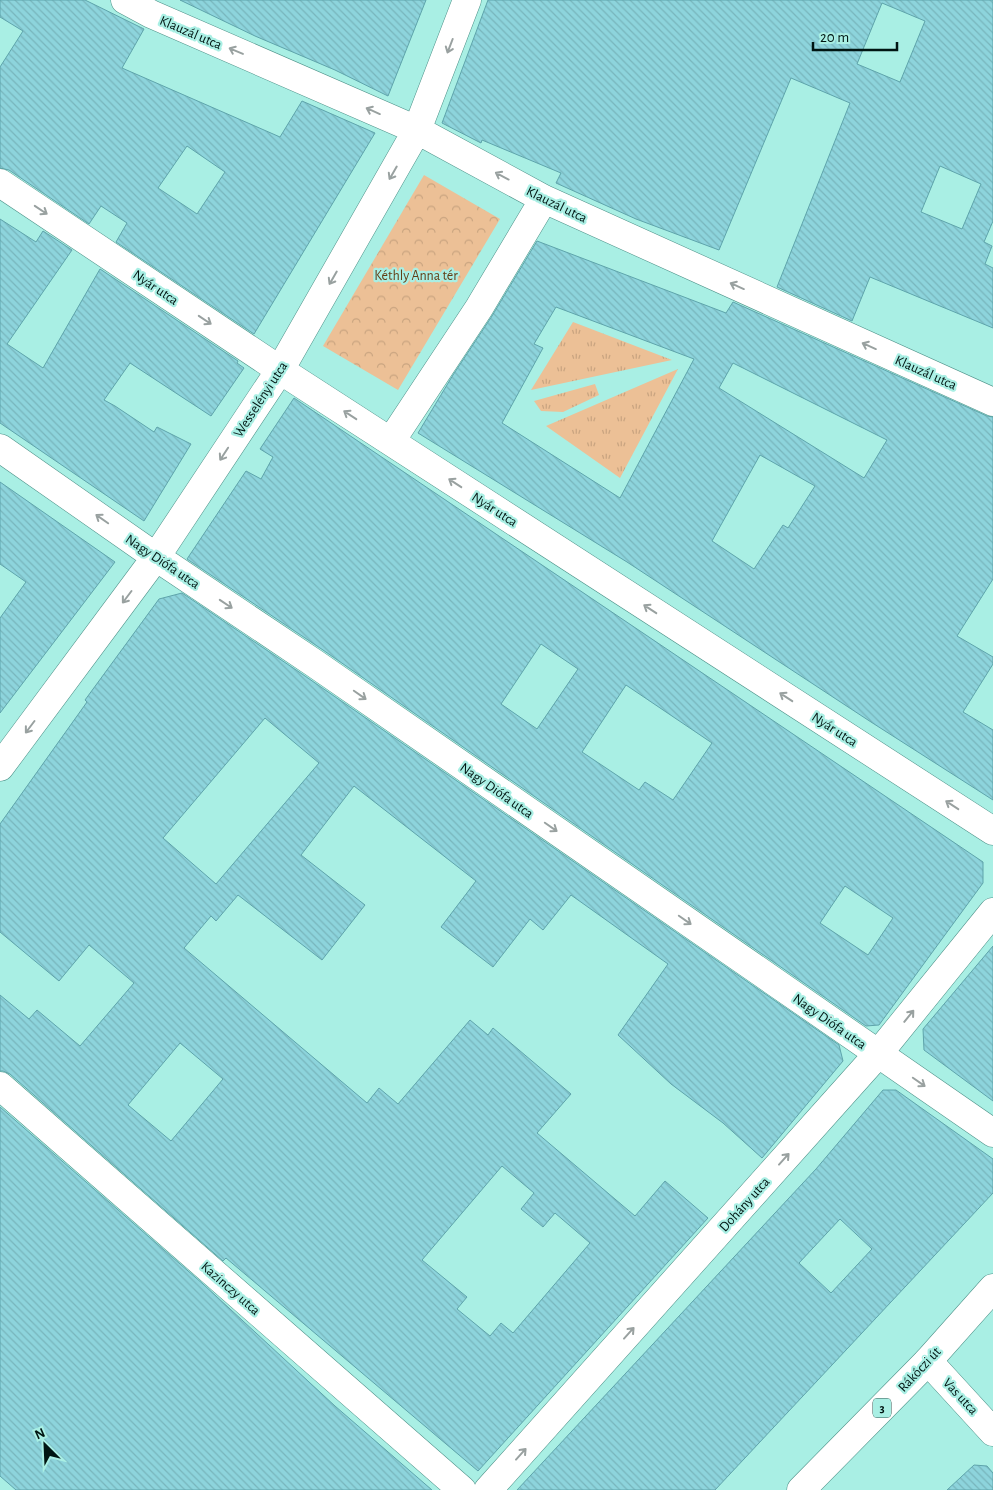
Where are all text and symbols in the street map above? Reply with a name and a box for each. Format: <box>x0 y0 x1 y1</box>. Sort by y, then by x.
street label: Klauzál utca <box>158 14 224 52</box>
scale bar <box>813 20 897 52</box>
text: 20 m <box>820 30 849 45</box>
one-way arrow <box>444 38 453 53</box>
one-way arrow <box>229 46 244 56</box>
one-way arrow <box>366 105 381 115</box>
one-way arrow <box>388 165 398 180</box>
one-way arrow <box>494 171 509 181</box>
street label: Klauzál utca <box>524 184 590 226</box>
one-way arrow <box>33 205 47 215</box>
street label: Nyár utca <box>130 268 181 308</box>
park label: Kéthly Anna tér <box>374 269 458 283</box>
one-way arrow <box>328 270 338 285</box>
one-way arrow <box>730 281 745 291</box>
one-way arrow <box>198 314 212 325</box>
one-way arrow <box>862 341 877 350</box>
street label: Klauzál utca <box>893 353 959 393</box>
street label: Wesselényi utca <box>231 359 291 440</box>
one-way arrow <box>343 409 357 419</box>
one-way arrow <box>219 447 229 461</box>
one-way arrow <box>448 477 462 487</box>
street label: Nyár utca <box>469 490 520 530</box>
one-way arrow <box>95 514 109 524</box>
street label: Nagy Diófa utca <box>123 532 202 592</box>
one-way arrow <box>122 590 132 604</box>
one-way arrow <box>218 599 232 609</box>
one-way arrow <box>643 604 657 614</box>
one-way arrow <box>353 690 367 700</box>
one-way arrow <box>780 692 794 702</box>
street label: Nyár utca <box>809 710 860 750</box>
one-way arrow <box>25 720 35 734</box>
street label: Nagy Diófa utca <box>457 760 536 821</box>
one-way arrow <box>945 800 959 810</box>
one-way arrow <box>544 822 558 832</box>
one-way arrow <box>678 915 692 925</box>
street label: Nagy Diófa utca <box>790 991 869 1052</box>
one-way arrow <box>904 1010 915 1023</box>
one-way arrow <box>911 1077 925 1087</box>
one-way arrow <box>778 1153 790 1166</box>
street label: Dohány utca <box>717 1174 773 1235</box>
street label: Kazinczy utca <box>198 1260 263 1318</box>
one-way arrow <box>623 1326 635 1339</box>
street label: Rákóczi út <box>896 1344 944 1395</box>
street label: Vas utca <box>940 1376 981 1418</box>
road number: 3 <box>873 1399 891 1418</box>
north arrow <box>20 1420 70 1470</box>
text: N <box>33 1426 47 1442</box>
one-way arrow <box>515 1447 527 1460</box>

